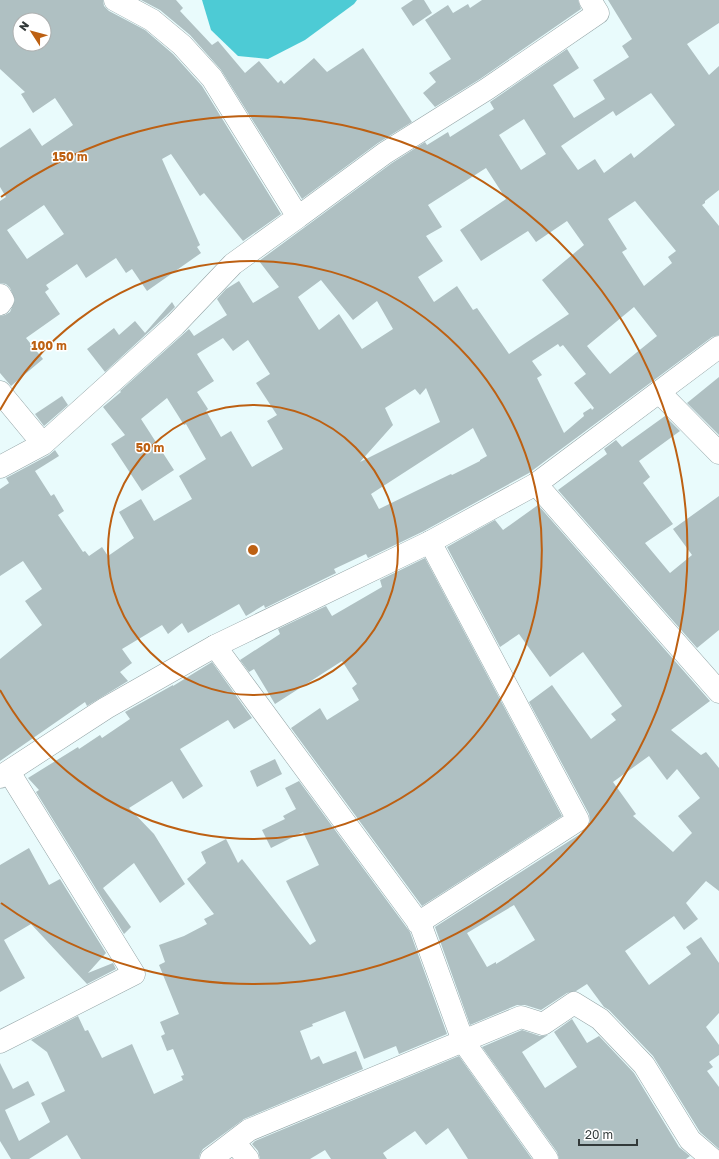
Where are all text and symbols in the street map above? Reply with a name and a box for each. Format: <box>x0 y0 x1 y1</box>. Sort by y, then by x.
north arrow <box>12 12 52 52</box>
text: N <box>16 19 31 33</box>
text: 150 m <box>53 149 87 164</box>
text: 100 m <box>31 338 67 353</box>
text: 50 m <box>136 440 164 455</box>
centre of rings <box>246 543 260 557</box>
scale bar <box>579 1121 637 1147</box>
text: 20 m <box>585 1127 613 1142</box>

